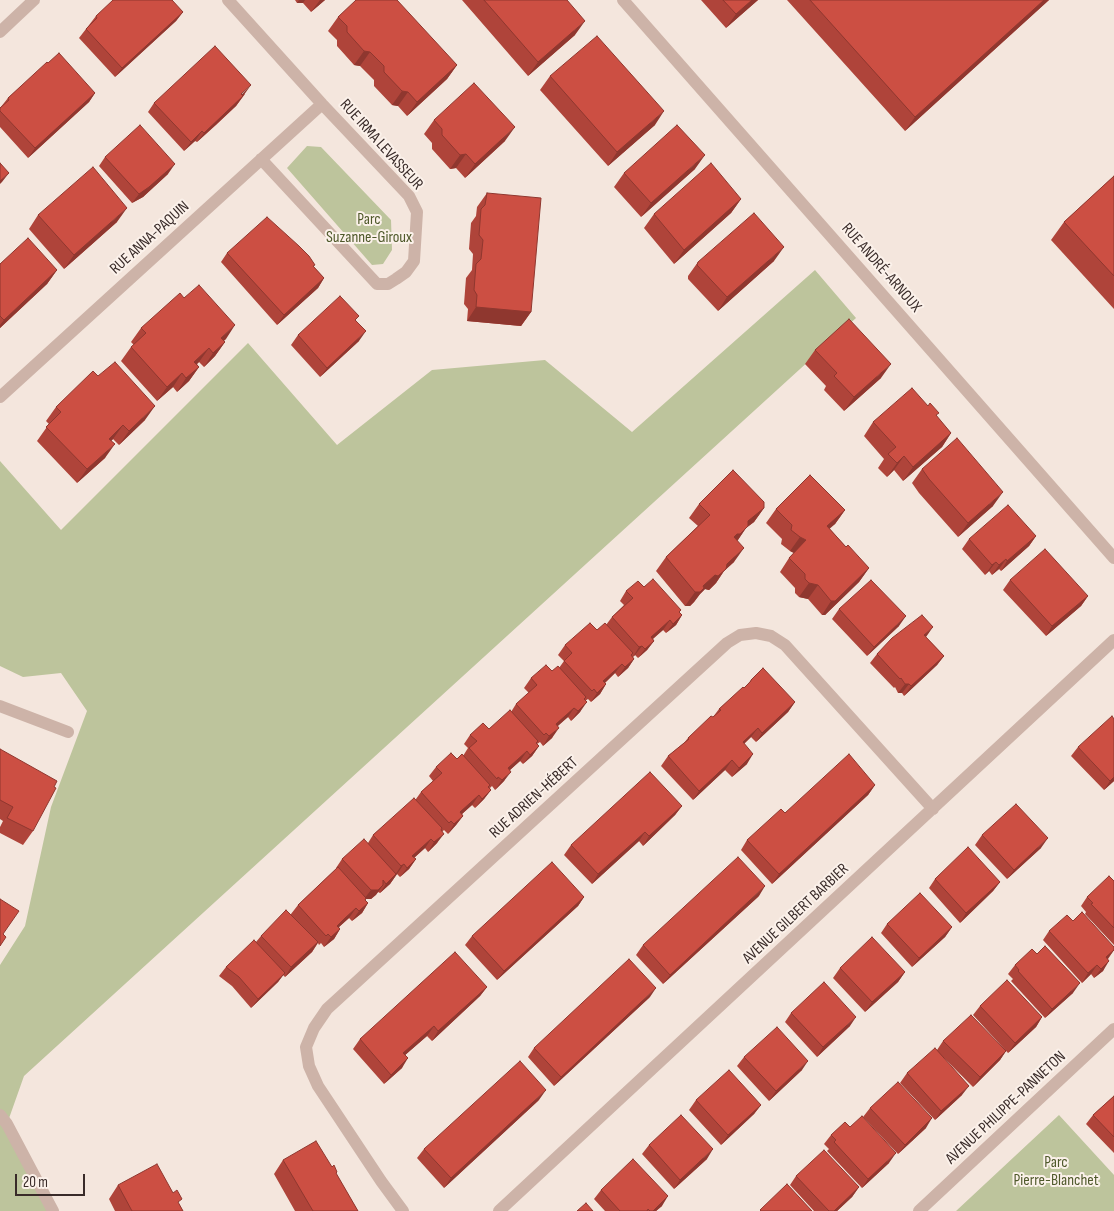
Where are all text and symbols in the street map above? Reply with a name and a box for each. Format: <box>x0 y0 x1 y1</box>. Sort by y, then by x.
street label: RUE IRMA LEVASSEUR <box>335 96 427 194</box>
street label: RUE ANNA-PAQUIN <box>106 197 194 279</box>
park label: Parc Suzanne-Giroux <box>326 210 412 248</box>
street label: RUE ANDRÉ-ARNOUX <box>837 220 925 316</box>
street label: RUE ADRIEN-HÉBERT <box>486 753 582 843</box>
street label: AVENUE GILBERT BARBIER <box>739 860 853 968</box>
street label: AVENUE PHILIPPE-PANNETON <box>942 1047 1070 1169</box>
park label: Parc Pierre-Blanchet <box>1013 1153 1099 1191</box>
scale bar <box>18 1164 88 1196</box>
text: 20 m <box>23 1173 48 1192</box>

